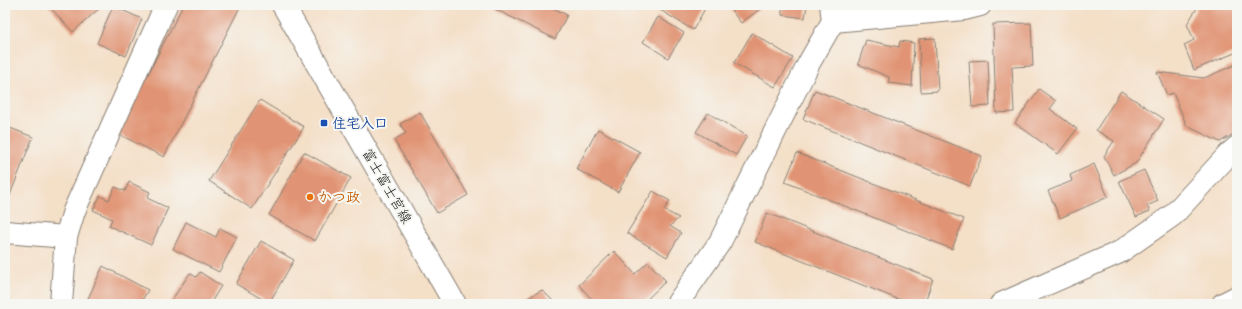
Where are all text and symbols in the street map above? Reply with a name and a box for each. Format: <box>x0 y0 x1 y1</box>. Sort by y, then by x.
place label: 住宅入口 <box>332 115 388 132</box>
marker: 住宅入口 <box>319 118 329 128</box>
street label: 富士富士宮線 <box>359 145 415 227</box>
place label: かつ政 <box>318 189 360 206</box>
marker: かつ政 <box>305 192 315 202</box>

